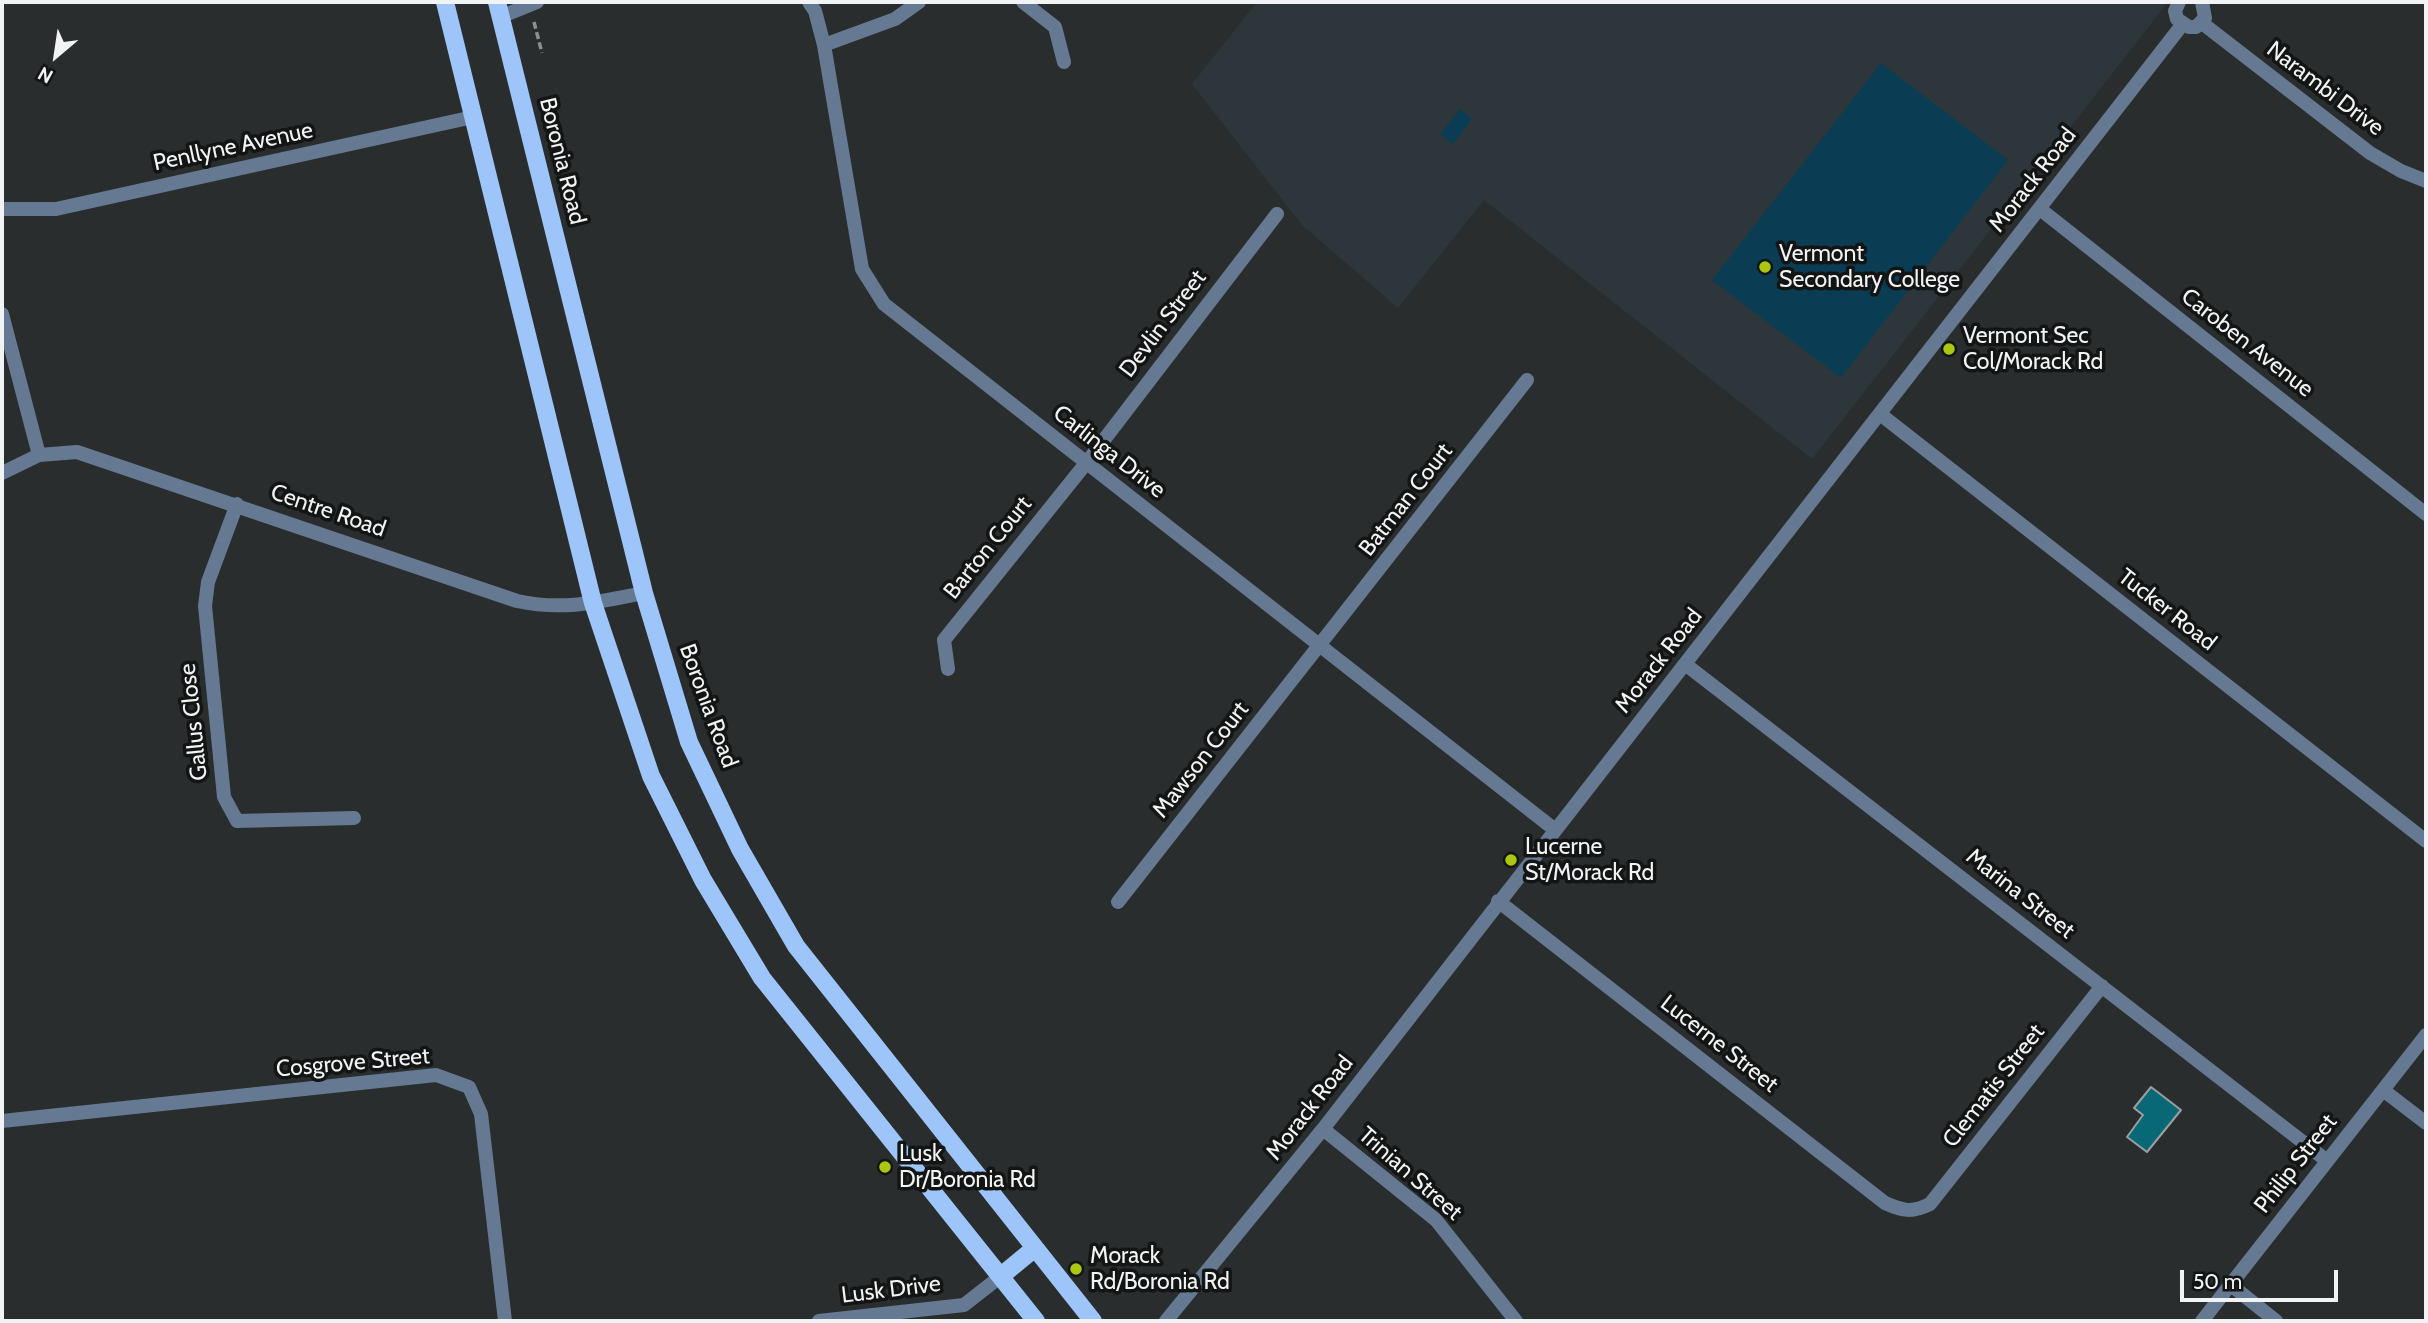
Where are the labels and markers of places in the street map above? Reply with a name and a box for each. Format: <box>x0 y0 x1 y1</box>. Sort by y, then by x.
place label: Vermont Secondary College <box>1779 240 1960 294</box>
marker: Vermont Secondary College <box>1757 259 1773 275</box>
place label: Vermont Sec Col/Morack Rd <box>1963 322 2103 376</box>
marker: Vermont Sec Col/Morack Rd <box>1941 341 1957 357</box>
place label: Lucerne St/Morack Rd <box>1525 833 1654 887</box>
marker: Lucerne St/Morack Rd <box>1503 852 1519 868</box>
place label: Lusk Dr/Boronia Rd <box>899 1140 1036 1194</box>
marker: Lusk Dr/Boronia Rd <box>877 1159 893 1175</box>
place label: Morack Rd/Boronia Rd <box>1090 1242 1230 1296</box>
marker: Morack Rd/Boronia Rd <box>1068 1261 1084 1277</box>

